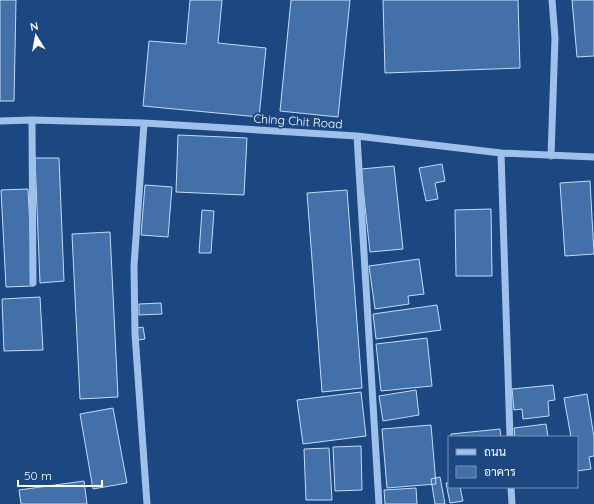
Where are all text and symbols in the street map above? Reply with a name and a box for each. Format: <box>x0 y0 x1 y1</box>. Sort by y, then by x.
north arrow <box>16 16 56 56</box>
text: N <box>29 19 39 34</box>
street label: Ching Chit Road <box>253 110 343 132</box>
legend <box>448 436 578 488</box>
text: ถนน <box>484 444 507 459</box>
scale bar <box>18 462 102 488</box>
text: อาคาร <box>484 464 516 479</box>
text: 50 m <box>24 468 52 483</box>

